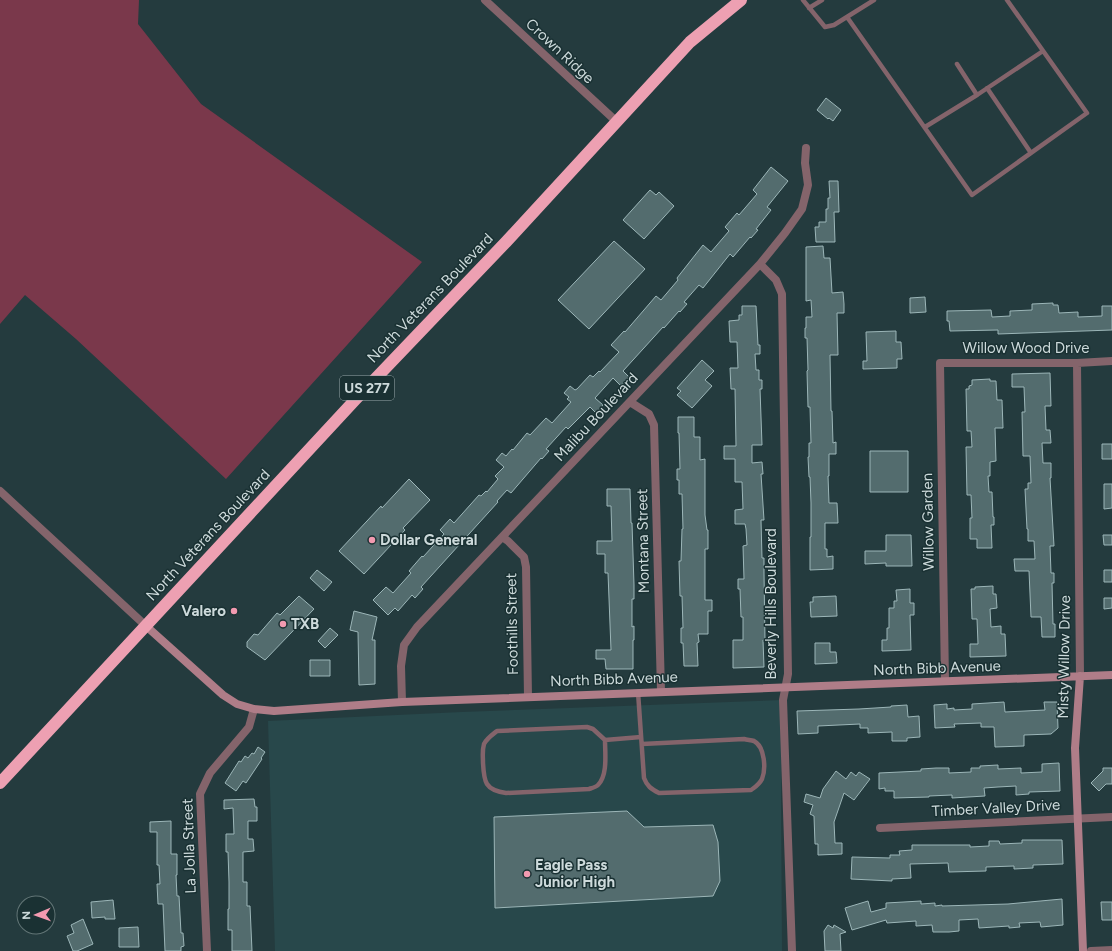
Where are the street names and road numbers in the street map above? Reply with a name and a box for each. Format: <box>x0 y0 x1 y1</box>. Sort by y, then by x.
street label: Crown Ridge <box>522 15 598 87</box>
street label: North Veterans Boulevard <box>363 229 497 367</box>
street label: Willow Wood Drive <box>963 339 1089 357</box>
street label: Malibu Boulevard <box>550 369 642 465</box>
road number: US 277 <box>340 376 394 400</box>
street label: North Veterans Boulevard <box>142 465 274 605</box>
street label: Willow Garden <box>918 473 938 571</box>
street label: Montana Street <box>633 488 653 594</box>
street label: Beverly Hills Boulevard <box>762 528 780 680</box>
street label: Foothills Street <box>502 572 522 675</box>
street label: Misty Willow Drive <box>1054 595 1074 719</box>
street label: North Bibb Avenue <box>873 657 1001 679</box>
street label: North Bibb Avenue <box>550 668 678 690</box>
street label: Timber Valley Drive <box>931 796 1061 820</box>
street label: La Jolla Street <box>178 798 200 894</box>

